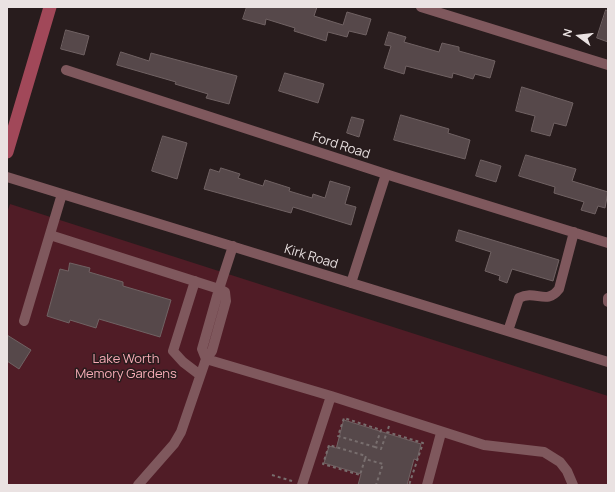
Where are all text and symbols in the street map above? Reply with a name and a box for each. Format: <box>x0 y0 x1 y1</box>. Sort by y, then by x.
north arrow <box>559 16 599 56</box>
text: N <box>559 27 575 39</box>
street label: Ford Road <box>310 129 372 163</box>
street label: Kirk Road <box>282 241 340 273</box>
park label: Lake Worth Memory Gardens <box>75 351 177 382</box>

